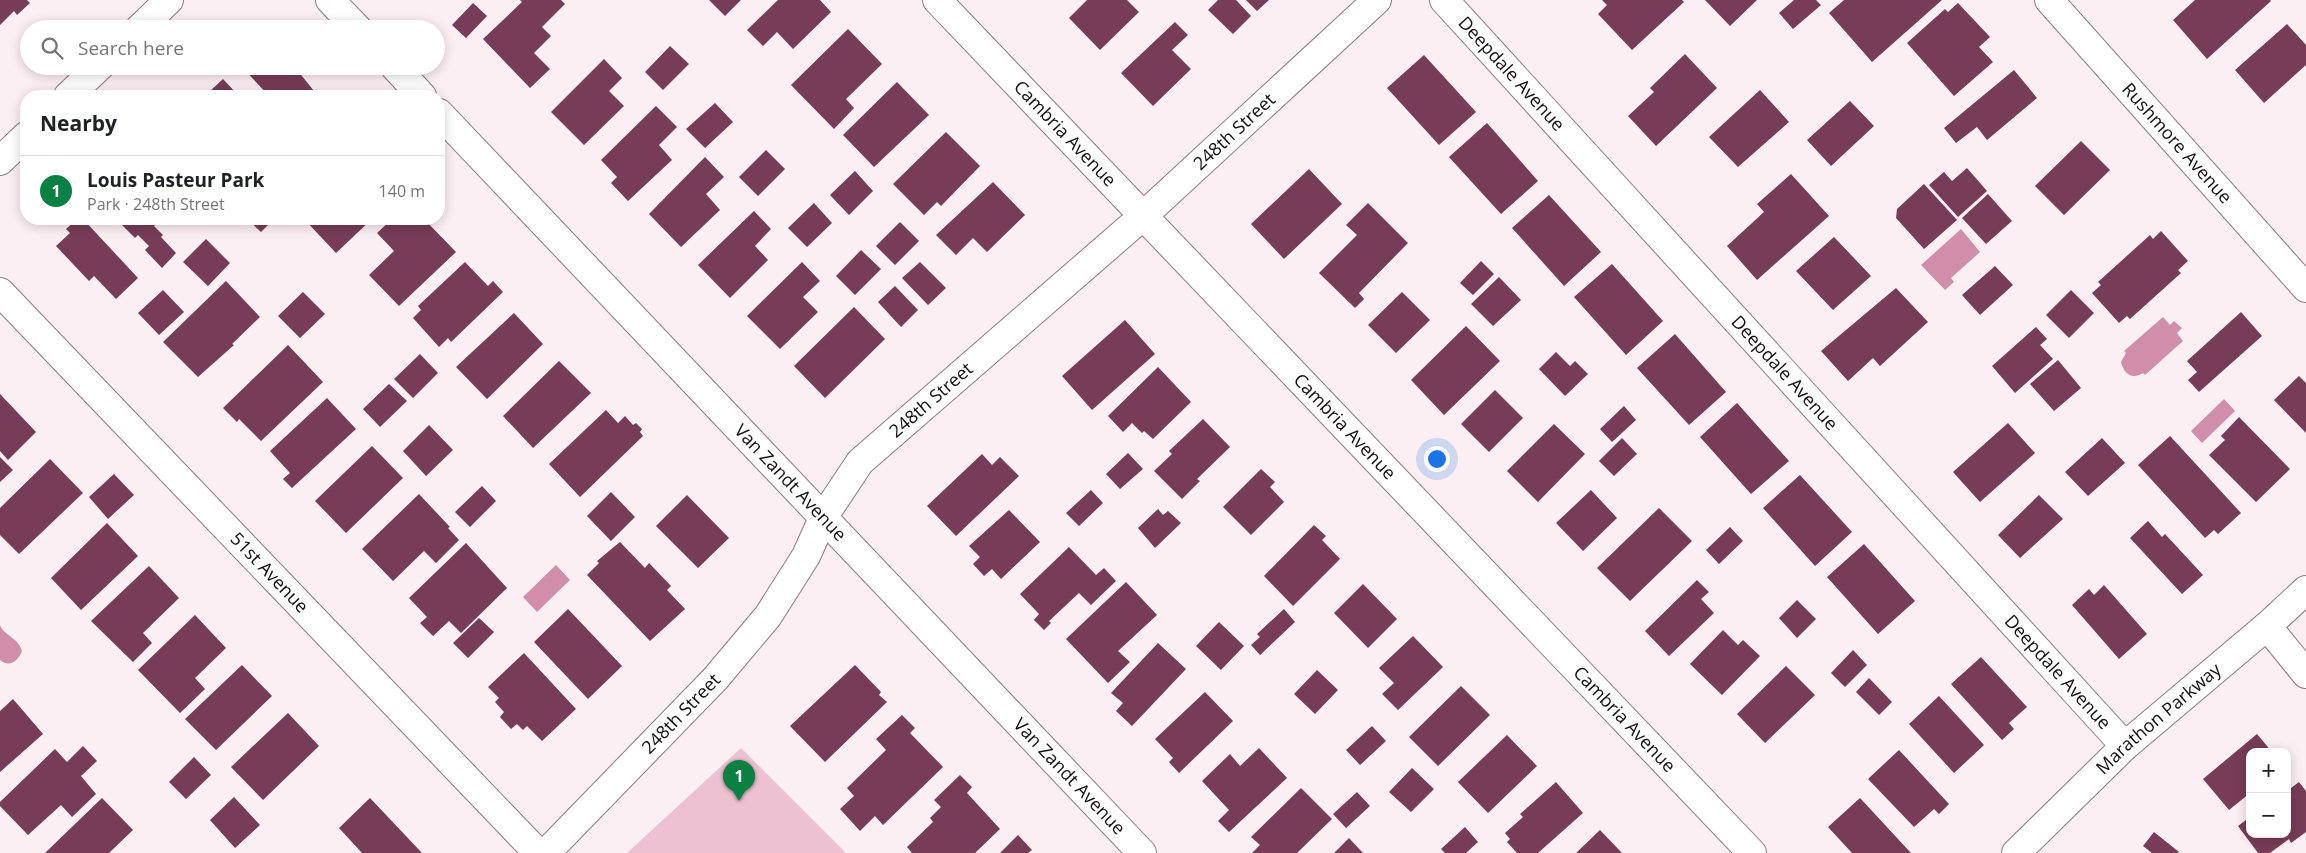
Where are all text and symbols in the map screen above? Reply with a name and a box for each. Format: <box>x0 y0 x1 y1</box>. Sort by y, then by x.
street label: Deepdale Avenue <box>1454 11 1571 136</box>
search box <box>20 20 445 75</box>
icon: search <box>38 34 66 62</box>
text: Search here <box>78 35 184 61</box>
street label: Cambria Avenue <box>1009 75 1122 191</box>
street label: Rushmore Avenue <box>2117 77 2238 208</box>
street label: 248th Street <box>1188 87 1280 175</box>
text: Nearby <box>40 109 117 137</box>
text: Louis Pasteur Park <box>87 167 264 193</box>
text: 1 <box>51 180 61 202</box>
text: 140 m <box>379 180 425 202</box>
text: Park · 248th Street <box>87 193 225 215</box>
street label: Deepdale Avenue <box>1727 310 1844 435</box>
street label: 248th Street <box>884 356 977 442</box>
street label: Cambria Avenue <box>1289 368 1402 484</box>
street label: Van Zandt Avenue <box>730 418 852 546</box>
your location <box>1424 446 1450 472</box>
street label: 51st Avenue <box>226 527 314 618</box>
street label: Deepdale Avenue <box>2000 609 2117 734</box>
street label: Marathon Parkway <box>2090 656 2226 779</box>
street label: Cambria Avenue <box>1569 660 1682 777</box>
street label: 248th Street <box>636 668 725 759</box>
street label: Van Zandt Avenue <box>1009 712 1131 839</box>
map controls <box>2246 748 2291 838</box>
button: + <box>2246 748 2291 793</box>
pin: 1 <box>723 760 755 801</box>
button: − <box>2246 793 2291 838</box>

